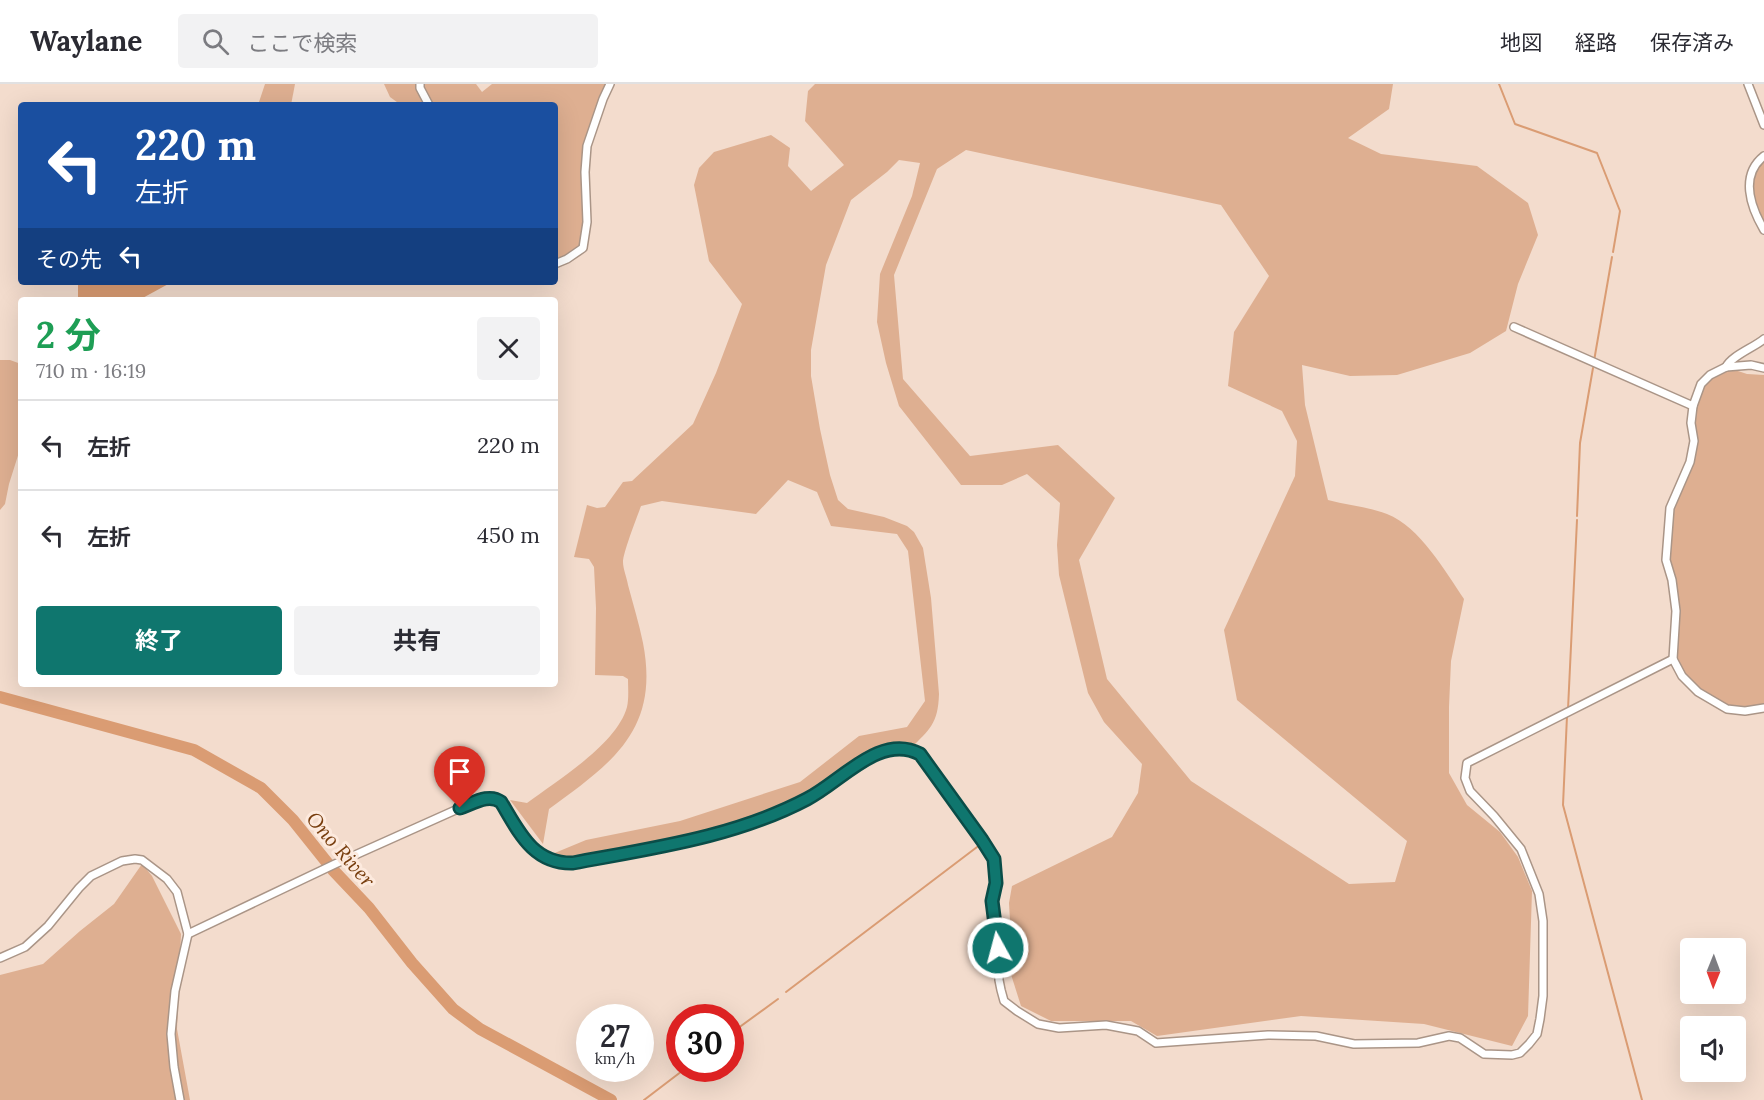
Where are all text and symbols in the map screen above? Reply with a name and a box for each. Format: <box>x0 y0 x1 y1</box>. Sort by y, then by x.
search box <box>178 14 598 68</box>
text: Waylane <box>30 23 142 59</box>
icon: search <box>199 25 232 58</box>
text: ここで検索 <box>247 29 357 57</box>
text: 地図 <box>1500 29 1542 56</box>
text: 経路 <box>1575 29 1617 56</box>
text: 保存済み <box>1650 29 1734 56</box>
text: 220 m <box>135 118 256 172</box>
icon: left <box>36 126 114 204</box>
text: 左折 <box>135 175 189 209</box>
icon: left <box>114 240 147 273</box>
text: その先 <box>36 245 102 273</box>
text: 2 分 <box>36 312 101 358</box>
button: close <box>477 317 540 380</box>
text: 710 m · 16:19 <box>36 358 146 383</box>
icon: left <box>36 429 69 462</box>
text: 220 m <box>477 431 540 459</box>
text: 左折 <box>87 433 131 461</box>
icon: left <box>36 519 69 552</box>
text: 450 m <box>477 521 540 549</box>
text: 左折 <box>87 523 131 551</box>
button: 終了 <box>36 606 282 675</box>
button: 共有 <box>294 606 540 675</box>
pin <box>434 746 485 808</box>
icon: arrive <box>443 755 476 788</box>
water label: Ono River <box>301 806 381 893</box>
position arrow <box>966 916 1030 980</box>
north arrow <box>1680 938 1746 1004</box>
map controls <box>1680 938 1746 1082</box>
speed limit sign: 30 <box>666 1004 744 1082</box>
button: sound <box>1680 1016 1746 1082</box>
text: 27 <box>600 1017 630 1055</box>
text: km/h <box>595 1049 635 1068</box>

